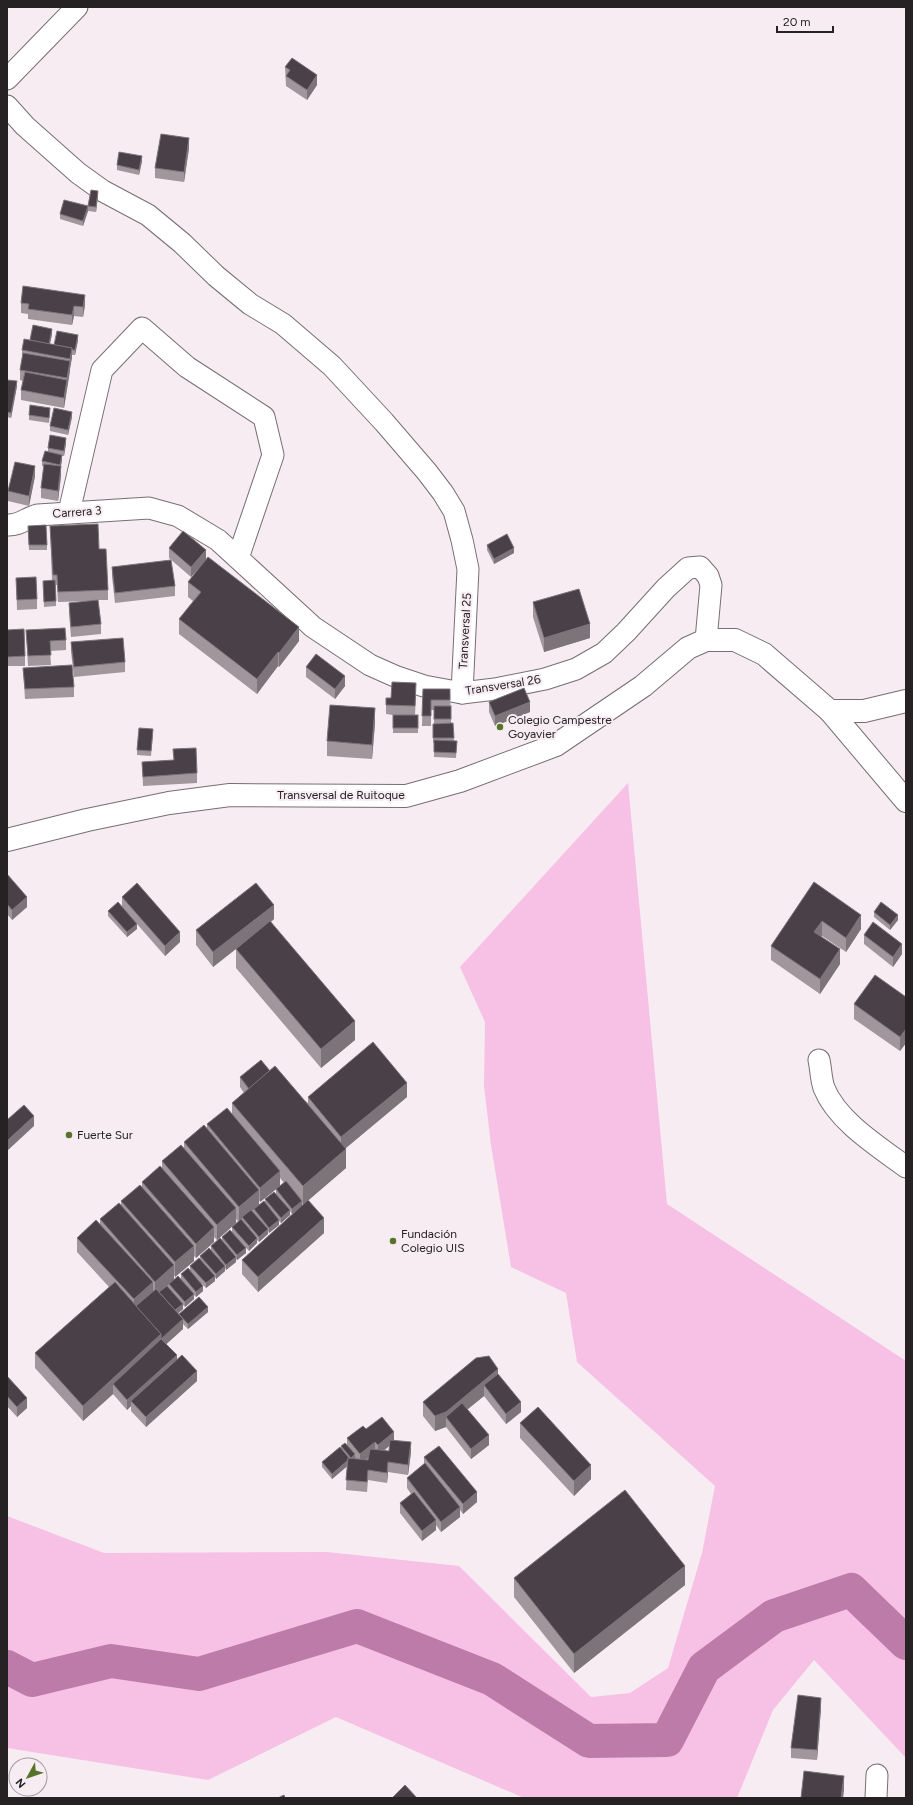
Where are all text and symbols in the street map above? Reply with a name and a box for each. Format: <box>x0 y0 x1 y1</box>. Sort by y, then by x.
scale bar <box>777 8 833 34</box>
text: 20 m <box>783 15 811 29</box>
street label: Carrera 3 <box>52 503 102 521</box>
street label: Transversal 25 <box>456 593 474 669</box>
street label: Transversal 26 <box>464 672 542 698</box>
place label: Colegio Campestre Goyavier <box>508 713 612 741</box>
marker: Colegio Campestre Goyavier <box>495 722 505 732</box>
street label: Transversal de Ruitoque <box>277 788 405 802</box>
place label: Fuerte Sur <box>77 1128 133 1142</box>
marker: Fuerte Sur <box>64 1130 74 1140</box>
place label: Fundación Colegio UIS <box>401 1227 465 1255</box>
marker: Fundación Colegio UIS <box>388 1236 398 1246</box>
north arrow <box>8 1757 48 1797</box>
text: N <box>13 1776 28 1791</box>

